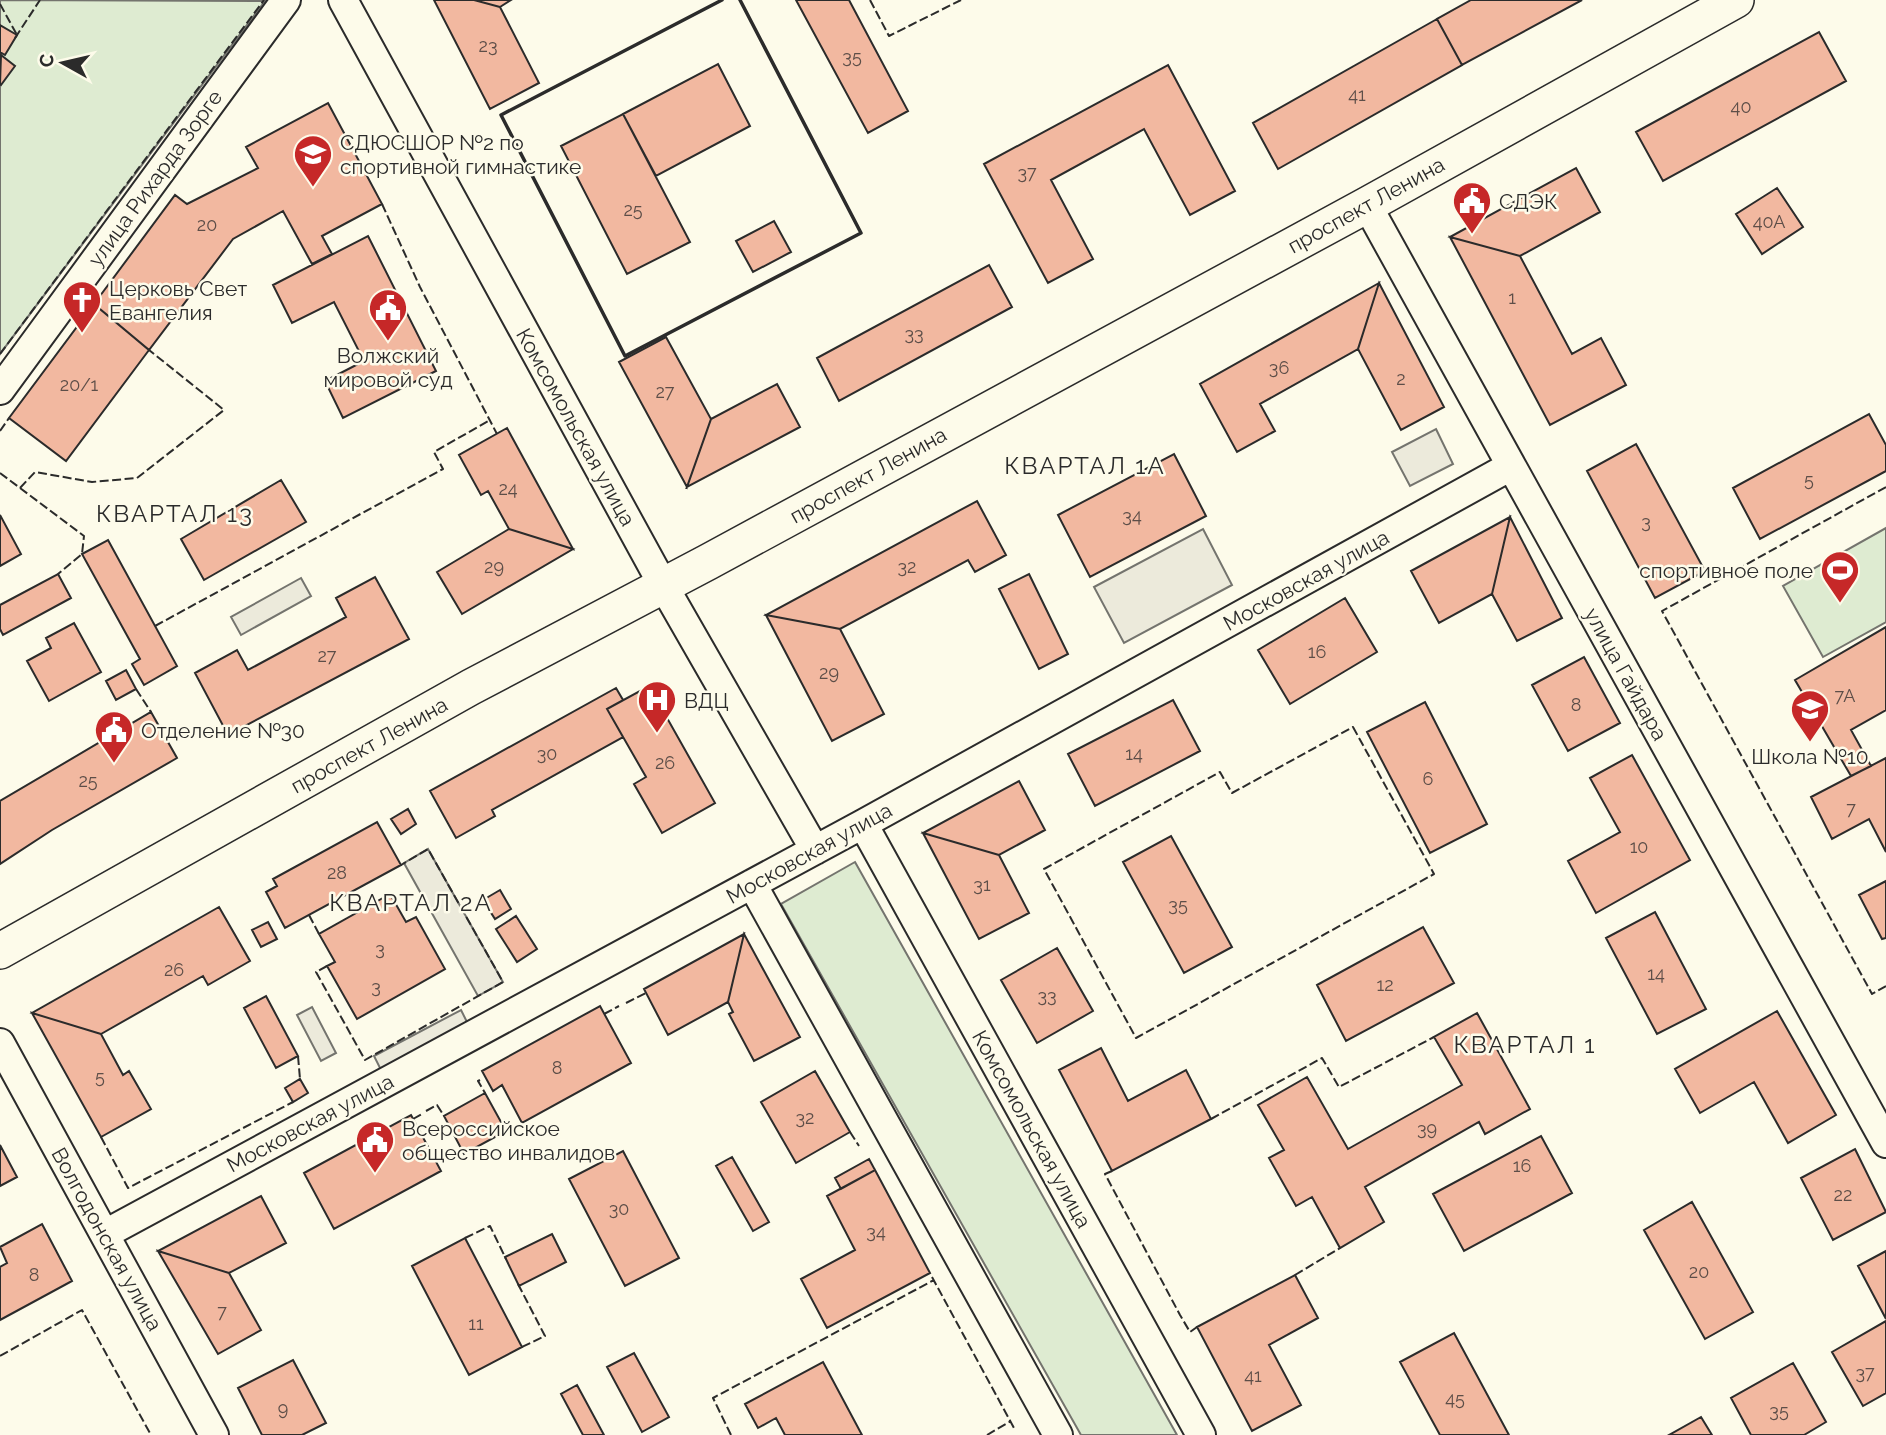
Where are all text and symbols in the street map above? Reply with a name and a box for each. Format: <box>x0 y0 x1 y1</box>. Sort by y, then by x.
north arrow <box>28 28 98 98</box>
house number: 23 <box>479 35 498 56</box>
house number: 35 <box>842 46 862 67</box>
text: С <box>34 53 58 69</box>
house number: 41 <box>1348 84 1366 105</box>
street label: улица Рихарда Зорге <box>83 85 227 271</box>
house number: 40 <box>1731 96 1751 117</box>
place label: СДЮСШОР №2 по спортивной гимнастике <box>340 130 581 179</box>
school or university icon: СДЮСШОР №2 по спортивной гимнастике <box>292 133 334 188</box>
street label: проспект Ленина <box>1283 152 1449 258</box>
house number: 37 <box>1017 162 1037 183</box>
public building icon: СДЭК <box>1451 180 1493 235</box>
place label: СДЭК <box>1499 189 1557 214</box>
house number: 25 <box>623 199 643 220</box>
house number: 40А <box>1753 211 1785 232</box>
house number: 20 <box>197 214 217 235</box>
place label: Церковь Свет Евангелия <box>109 276 247 325</box>
church icon: Церковь Свет Евангелия <box>61 279 103 334</box>
public building icon: Волжский мировой суд <box>367 287 409 342</box>
house number: 1 <box>1508 287 1516 308</box>
house number: 33 <box>904 323 924 344</box>
street label: Комсомольская улица <box>511 324 641 530</box>
place label: Волжский мировой суд <box>323 343 453 392</box>
house number: 36 <box>1269 357 1289 378</box>
house number: 2 <box>1396 368 1406 389</box>
house number: 20/1 <box>60 374 99 395</box>
house number: 27 <box>655 381 675 402</box>
street label: проспект Ленина <box>785 422 951 528</box>
district label: КВАРТАЛ 1А <box>1004 451 1166 480</box>
house number: 5 <box>1804 469 1814 490</box>
house number: 24 <box>498 478 518 499</box>
district label: КВАРТАЛ 13 <box>96 499 254 528</box>
house number: 34 <box>1122 505 1142 526</box>
house number: 3 <box>1641 511 1651 532</box>
street label: Московская улица <box>1219 524 1393 636</box>
sports icon: спортивное поле <box>1819 549 1861 604</box>
house number: 29 <box>484 556 504 577</box>
house number: 32 <box>898 556 917 577</box>
place label: спортивное поле <box>1639 558 1813 583</box>
street label: улица Гайдара <box>1579 603 1673 745</box>
house number: 16 <box>1308 641 1326 662</box>
house number: 27 <box>317 645 337 666</box>
house number: 29 <box>819 662 839 683</box>
hospital icon: ВДЦ <box>636 679 678 734</box>
house number: 7А <box>1835 685 1856 706</box>
place label: ВДЦ <box>684 688 729 713</box>
school or university icon: Школа №10 <box>1789 688 1831 743</box>
street label: проспект Ленина <box>286 692 452 798</box>
house number: 8 <box>1571 694 1581 715</box>
public building icon: Отделение №30 <box>93 709 135 764</box>
place label: Отделение №30 <box>141 718 305 743</box>
house number: 30 <box>537 743 557 764</box>
house number: 14 <box>1125 743 1143 764</box>
place label: Школа №10 <box>1751 744 1869 769</box>
house number: 26 <box>655 752 675 773</box>
house number: 6 <box>1423 768 1434 789</box>
house number: 25 <box>78 770 98 791</box>
street label: Московская улица <box>722 797 896 909</box>
house number: 7 <box>1846 798 1856 819</box>
house number: 10 <box>1630 836 1648 857</box>
house number: 28 <box>327 862 347 883</box>
house number: 31 <box>973 874 991 895</box>
district label: КВАРТАЛ 2А <box>329 888 493 917</box>
house number: 35 <box>1168 894 1188 915</box>
house number: 3 <box>375 938 385 959</box>
house number: 26 <box>164 959 184 980</box>
house number: 14 <box>1647 963 1665 984</box>
house number: 12 <box>1376 974 1394 995</box>
house number: 3 <box>371 976 381 997</box>
house number: 33 <box>1037 985 1057 1006</box>
street label: Комсомольская улица <box>967 1026 1097 1232</box>
district label: КВАРТАЛ 1 <box>1453 1030 1597 1059</box>
house number: 8 <box>552 1057 562 1078</box>
house number: 5 <box>95 1066 105 1087</box>
street label: Московская улица <box>222 1068 398 1178</box>
house number: 32 <box>796 1107 815 1128</box>
place label: Всероссийское общество инвалидов <box>402 1116 615 1165</box>
house number: 39 <box>1417 1118 1437 1139</box>
public building icon: Всероссийское общество инвалидов <box>354 1119 396 1174</box>
street label: Волгодонская улица <box>46 1143 168 1335</box>
house number: 16 <box>1513 1155 1531 1176</box>
house number: 22 <box>1834 1184 1852 1205</box>
house number: 30 <box>609 1198 629 1219</box>
house number: 34 <box>866 1221 886 1242</box>
house number: 20 <box>1689 1261 1709 1282</box>
house number: 8 <box>29 1264 39 1285</box>
house number: 7 <box>217 1301 227 1322</box>
house number: 11 <box>468 1313 484 1334</box>
house number: 37 <box>1855 1362 1875 1383</box>
house number: 41 <box>1244 1365 1262 1386</box>
house number: 45 <box>1445 1388 1465 1409</box>
house number: 9 <box>278 1398 288 1419</box>
house number: 35 <box>1769 1400 1789 1421</box>

